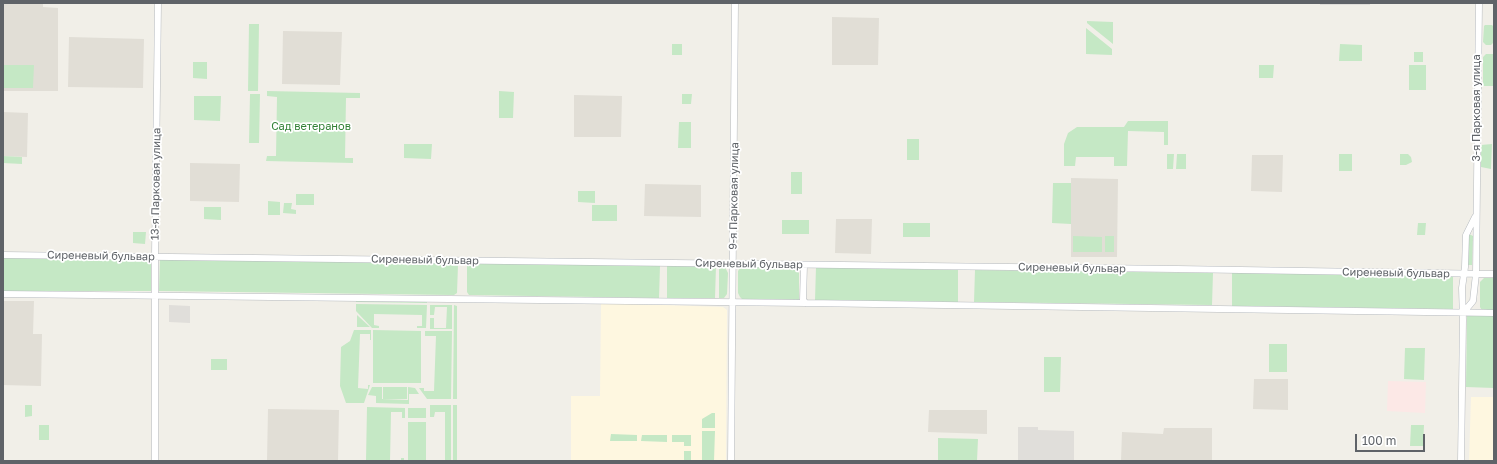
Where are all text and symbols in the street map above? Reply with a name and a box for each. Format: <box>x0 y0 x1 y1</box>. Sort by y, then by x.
street label: 3-я Парковая улица <box>1470 54 1484 162</box>
park label: Сад ветеранов <box>271 120 351 134</box>
street label: 13-я Парковая улица <box>148 128 164 240</box>
street label: 9-я Парковая улица <box>726 142 742 250</box>
street label: Сиреневый бульвар <box>47 248 155 264</box>
street label: Сиреневый бульвар <box>371 252 479 268</box>
street label: Сиреневый бульвар <box>695 256 803 272</box>
street label: Сиреневый бульвар <box>1018 260 1126 276</box>
street label: Сиреневый бульвар <box>1342 265 1450 281</box>
scale bar <box>1357 426 1427 452</box>
text: 100 m <box>1362 433 1396 448</box>

